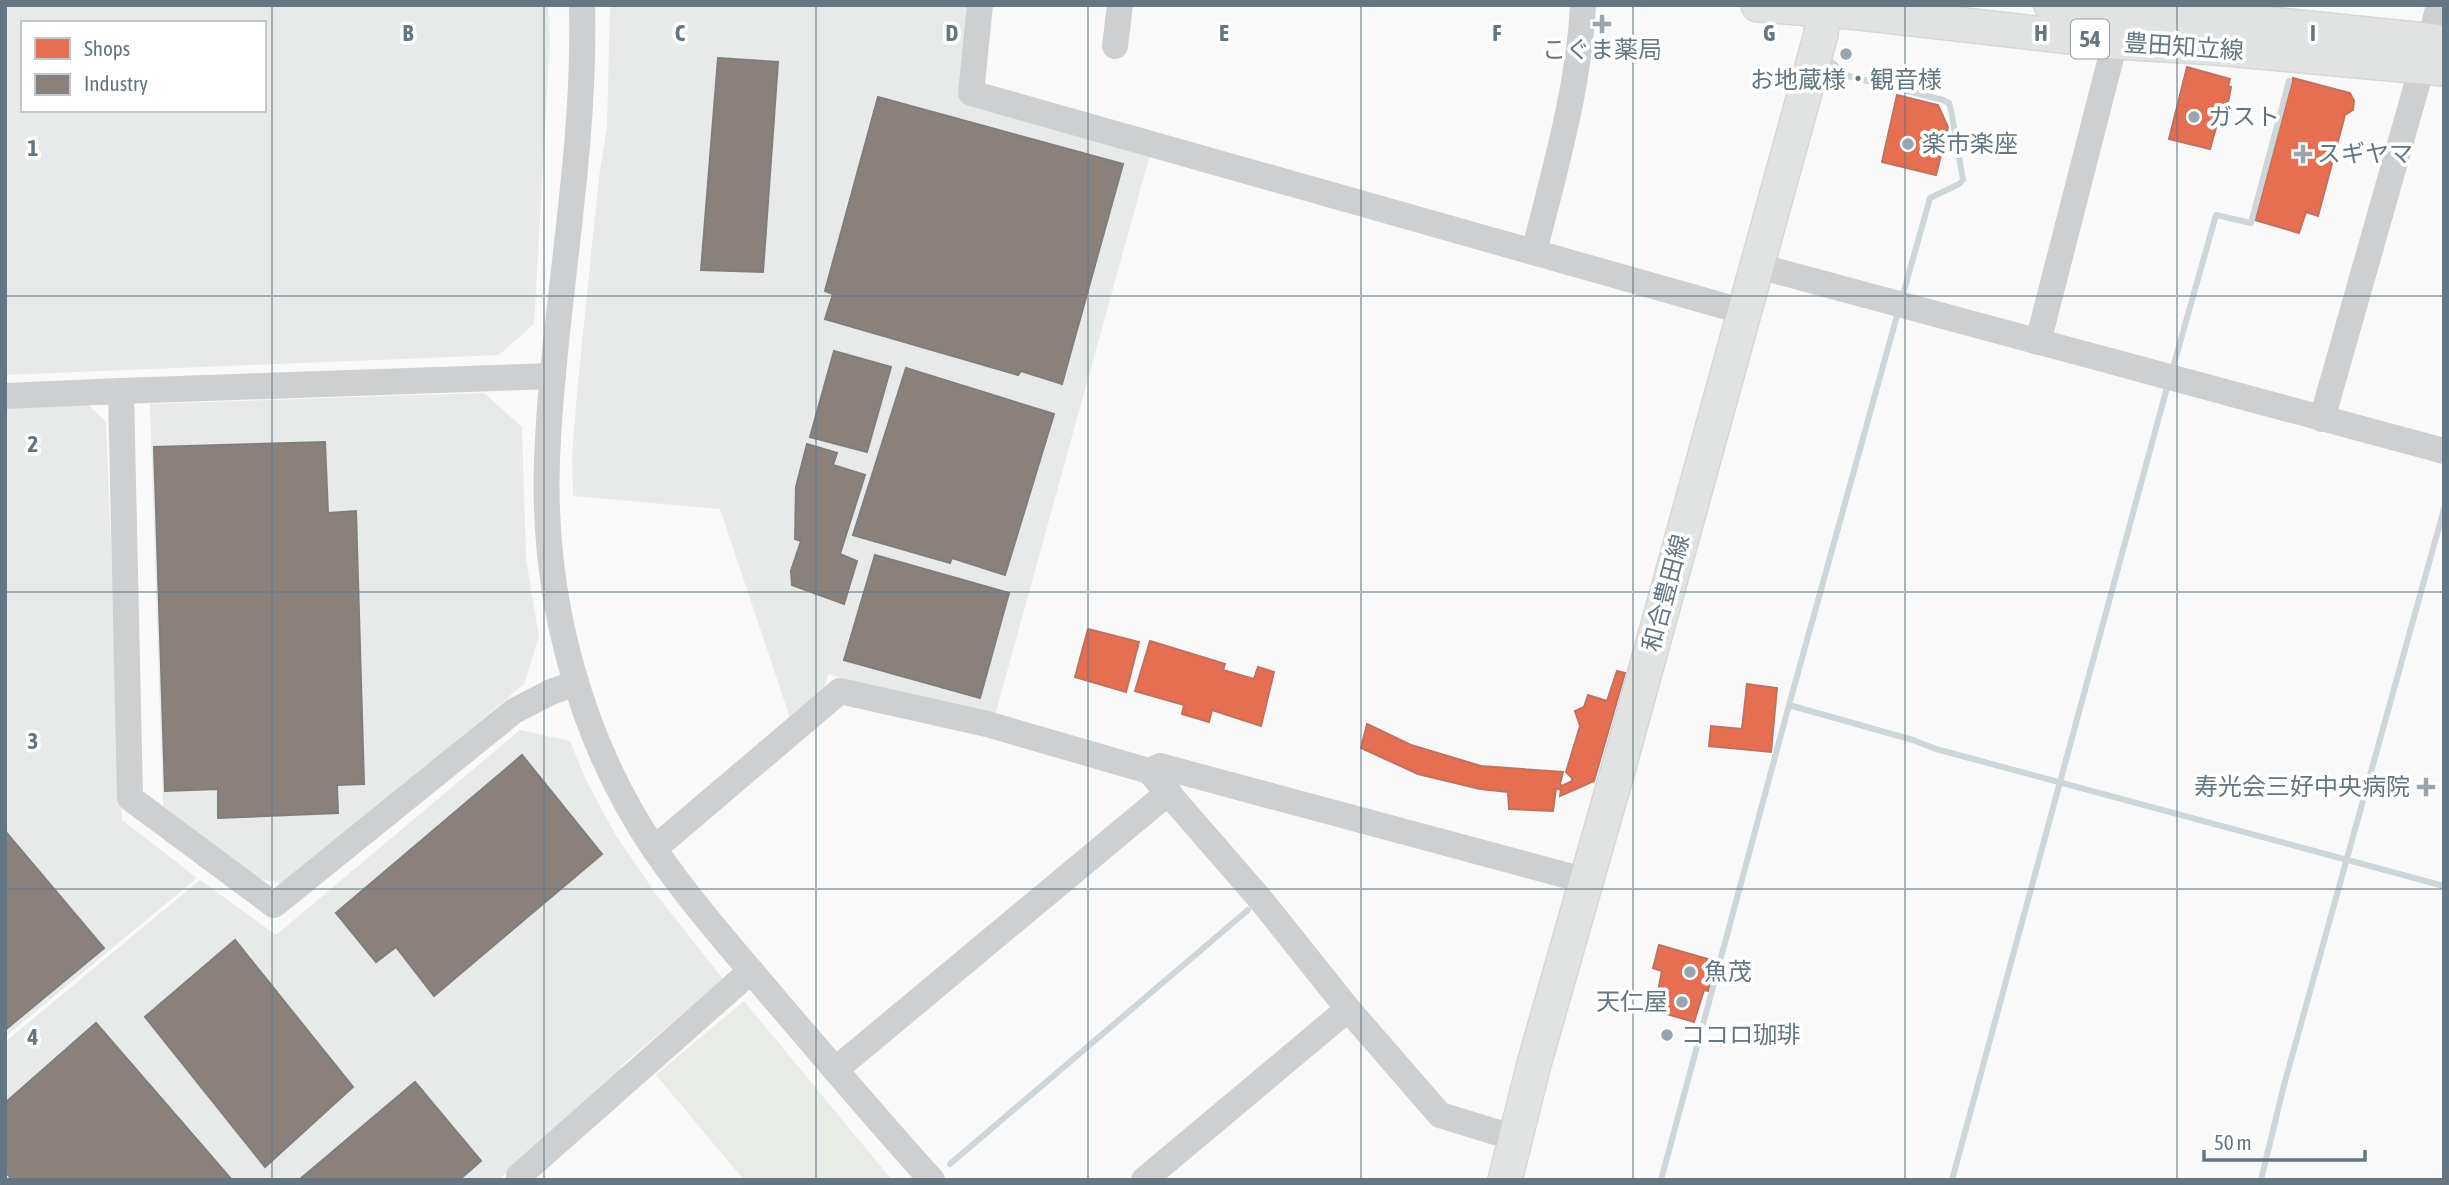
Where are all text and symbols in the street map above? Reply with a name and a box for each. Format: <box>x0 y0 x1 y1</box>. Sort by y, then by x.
marker: こぐま薬局 <box>1594 16 1610 32</box>
text: B <box>403 20 414 46</box>
text: C <box>675 20 686 46</box>
text: D <box>946 20 959 46</box>
text: E <box>1219 20 1229 46</box>
text: F <box>1492 20 1502 46</box>
text: G <box>1763 20 1775 46</box>
text: H <box>2034 20 2048 46</box>
road number: 54 <box>2071 20 2109 58</box>
text: I <box>2310 20 2316 46</box>
legend <box>21 21 266 112</box>
street label: 豊田知立線 <box>2123 29 2245 64</box>
text: Shops <box>84 36 130 60</box>
place label: こぐま薬局 <box>1542 36 1662 63</box>
marker: お地蔵様・観音様 <box>1838 46 1854 62</box>
place label: お地蔵様・観音様 <box>1750 66 1942 93</box>
text: Industry <box>84 71 148 95</box>
place label: ガスト <box>2208 103 2280 130</box>
marker: ガスト <box>2186 109 2202 125</box>
place label: 楽市楽座 <box>1922 130 2018 157</box>
text: 1 <box>28 135 39 161</box>
marker: 楽市楽座 <box>1900 136 1916 152</box>
place label: スギヤマ <box>2317 140 2413 167</box>
marker: スギヤマ <box>2295 146 2311 162</box>
text: 2 <box>28 431 38 457</box>
street label: 和合豊田線 <box>1637 531 1694 654</box>
text: 3 <box>28 728 38 754</box>
place label: 寿光会三好中央病院 <box>2194 773 2410 800</box>
marker: 寿光会三好中央病院 <box>2416 777 2436 797</box>
place label: 魚茂 <box>1704 958 1752 985</box>
marker: 魚茂 <box>1682 964 1698 980</box>
place label: 天仁屋 <box>1596 988 1668 1015</box>
marker: 天仁屋 <box>1674 994 1690 1010</box>
place label: ココロ珈琲 <box>1681 1021 1801 1048</box>
text: 4 <box>27 1024 39 1050</box>
marker: ココロ珈琲 <box>1659 1027 1675 1043</box>
scale bar <box>2204 1118 2365 1162</box>
text: 50 m <box>2214 1130 2252 1154</box>

